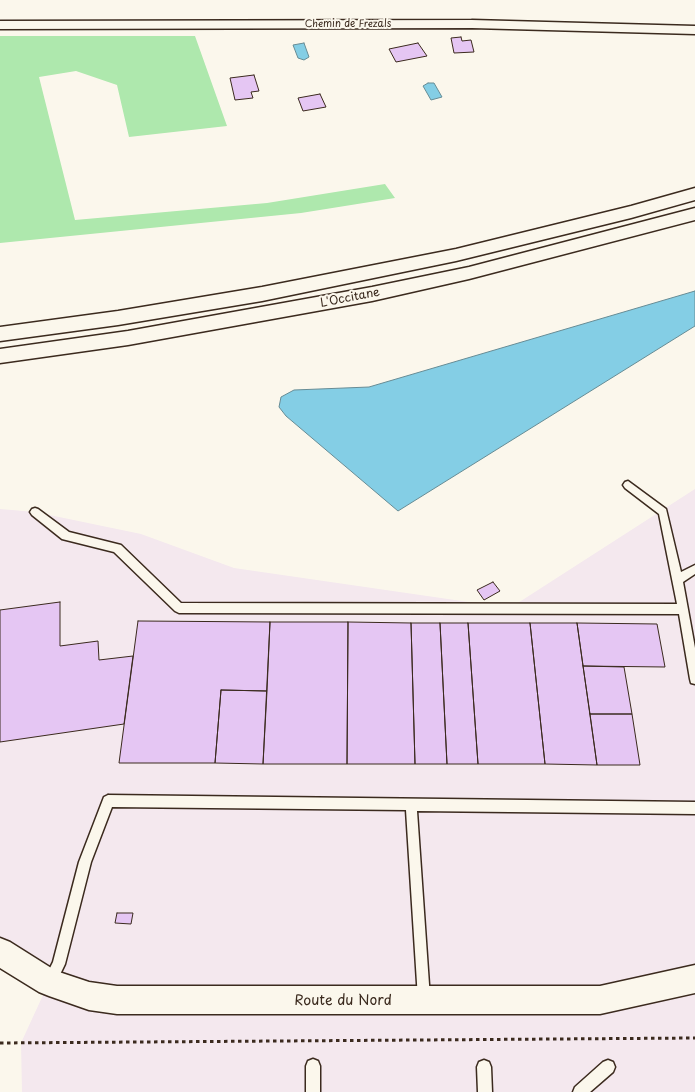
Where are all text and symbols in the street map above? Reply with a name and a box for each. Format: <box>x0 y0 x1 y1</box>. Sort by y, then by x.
street label: Chemin de Frezals <box>305 18 391 30</box>
street label: L'Occitane <box>319 285 381 311</box>
street label: Route du Nord <box>294 993 392 1009</box>

